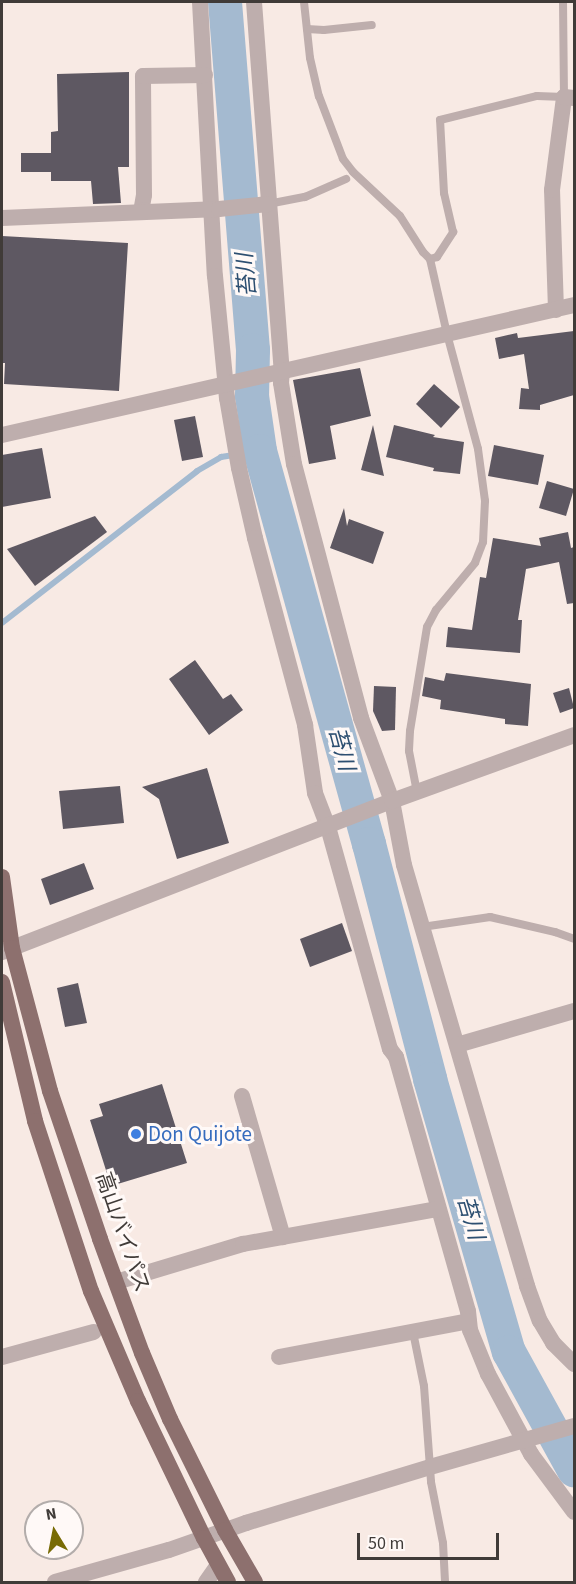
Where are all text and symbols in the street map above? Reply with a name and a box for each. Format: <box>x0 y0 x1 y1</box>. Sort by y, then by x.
water label: 苔川 <box>232 252 262 298</box>
water label: 苔川 <box>323 724 359 774</box>
place label: Don Quijote <box>148 1121 252 1147</box>
marker: Don Quijote <box>129 1127 143 1141</box>
street label: 高山バイパス <box>91 1168 155 1296</box>
water label: 苔川 <box>451 1193 489 1243</box>
north arrow <box>24 1500 84 1560</box>
text: N <box>44 1502 58 1526</box>
scale bar <box>360 1521 502 1559</box>
text: 50 m <box>368 1531 404 1556</box>

